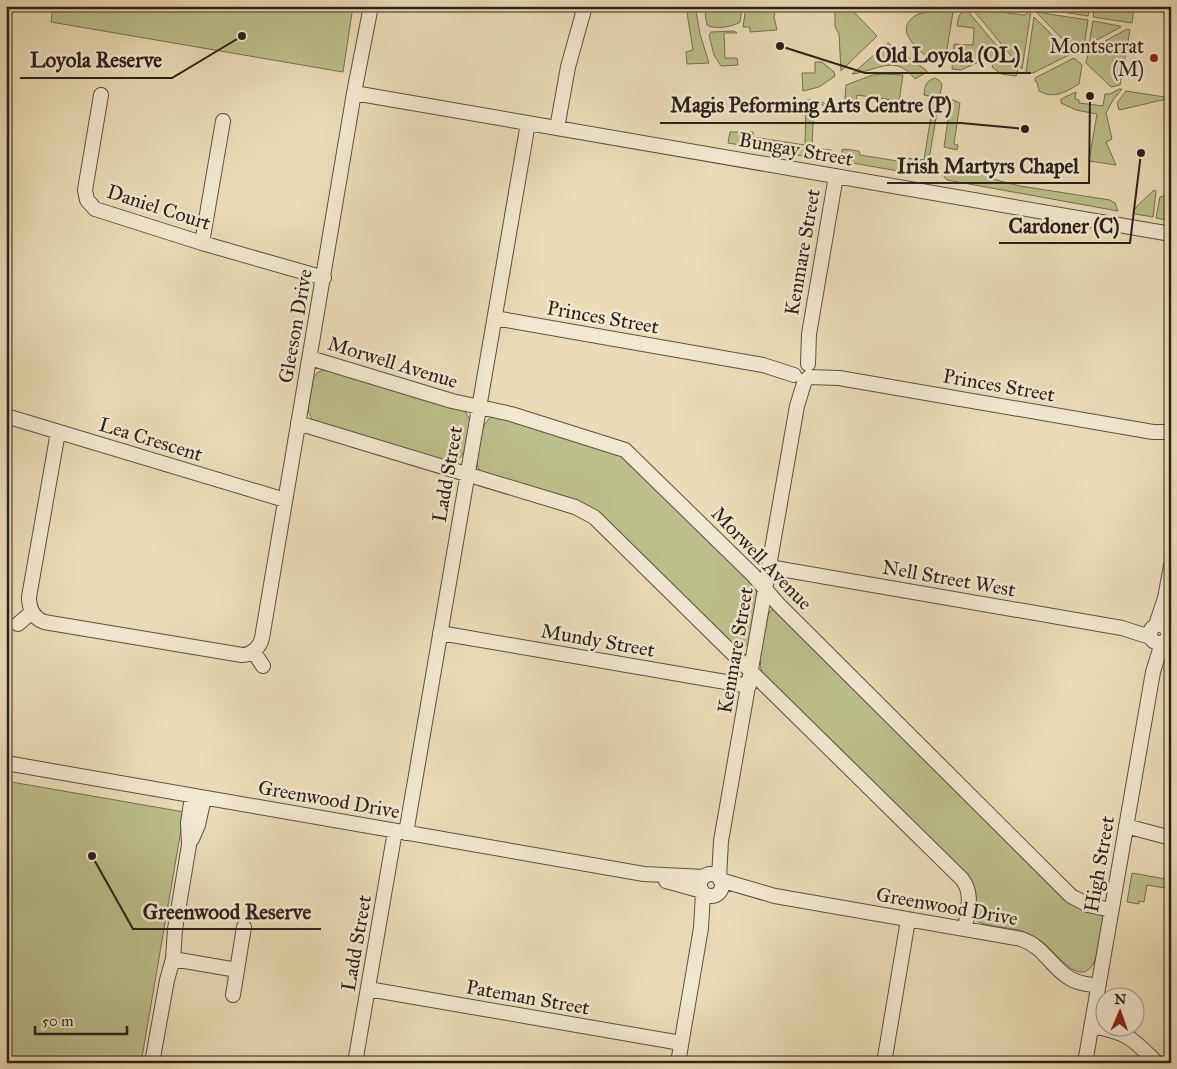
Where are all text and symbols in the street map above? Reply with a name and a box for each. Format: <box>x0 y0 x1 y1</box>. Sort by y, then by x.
place label: Montserrat (M) <box>1049 34 1144 82</box>
callout: Old Loyola (OL) <box>865 37 1031 73</box>
callout: Loyola Reserve <box>20 42 172 78</box>
text: Old Loyola (OL) <box>875 42 1021 68</box>
text: Loyola Reserve <box>30 47 162 73</box>
marker: Montserrat (M) <box>1148 52 1160 64</box>
callout: Magis Peforming Arts Centre (P) <box>660 87 961 123</box>
text: Magis Peforming Arts Centre (P) <box>670 92 952 118</box>
street label: Bungay Street <box>737 127 855 172</box>
callout: Irish Martyrs Chapel <box>887 147 1089 183</box>
text: Irish Martyrs Chapel <box>897 153 1080 179</box>
street label: Daniel Court <box>104 179 214 235</box>
street label: Kenmare Street <box>779 187 825 317</box>
callout: Cardoner (C) <box>999 207 1130 243</box>
text: Cardoner (C) <box>1009 213 1119 239</box>
street label: Gleeson Drive <box>273 267 317 385</box>
street label: Princes Street <box>545 295 661 339</box>
street label: Morwell Avenue <box>325 331 461 393</box>
street label: Princes Street <box>941 363 1057 407</box>
street label: Lea Crescent <box>96 412 206 466</box>
street label: Ladd Street <box>427 424 467 524</box>
street label: Morwell Avenue <box>707 501 817 615</box>
street label: Nell Street West <box>880 554 1018 602</box>
street label: Kenmare Street <box>712 585 758 715</box>
street label: Mundy Street <box>539 618 657 662</box>
street label: Greenwood Drive <box>256 775 402 823</box>
street label: High Street <box>1079 814 1120 914</box>
street label: Greenwood Drive <box>874 882 1020 930</box>
callout: Greenwood Reserve <box>133 893 321 929</box>
street label: Ladd Street <box>336 893 376 993</box>
text: Greenwood Reserve <box>143 899 311 925</box>
street label: Pateman Street <box>464 974 592 1020</box>
north arrow <box>1094 986 1144 1036</box>
text: N <box>1114 991 1127 1008</box>
scale bar <box>35 1004 128 1036</box>
text: 50 m <box>42 1012 74 1030</box>

